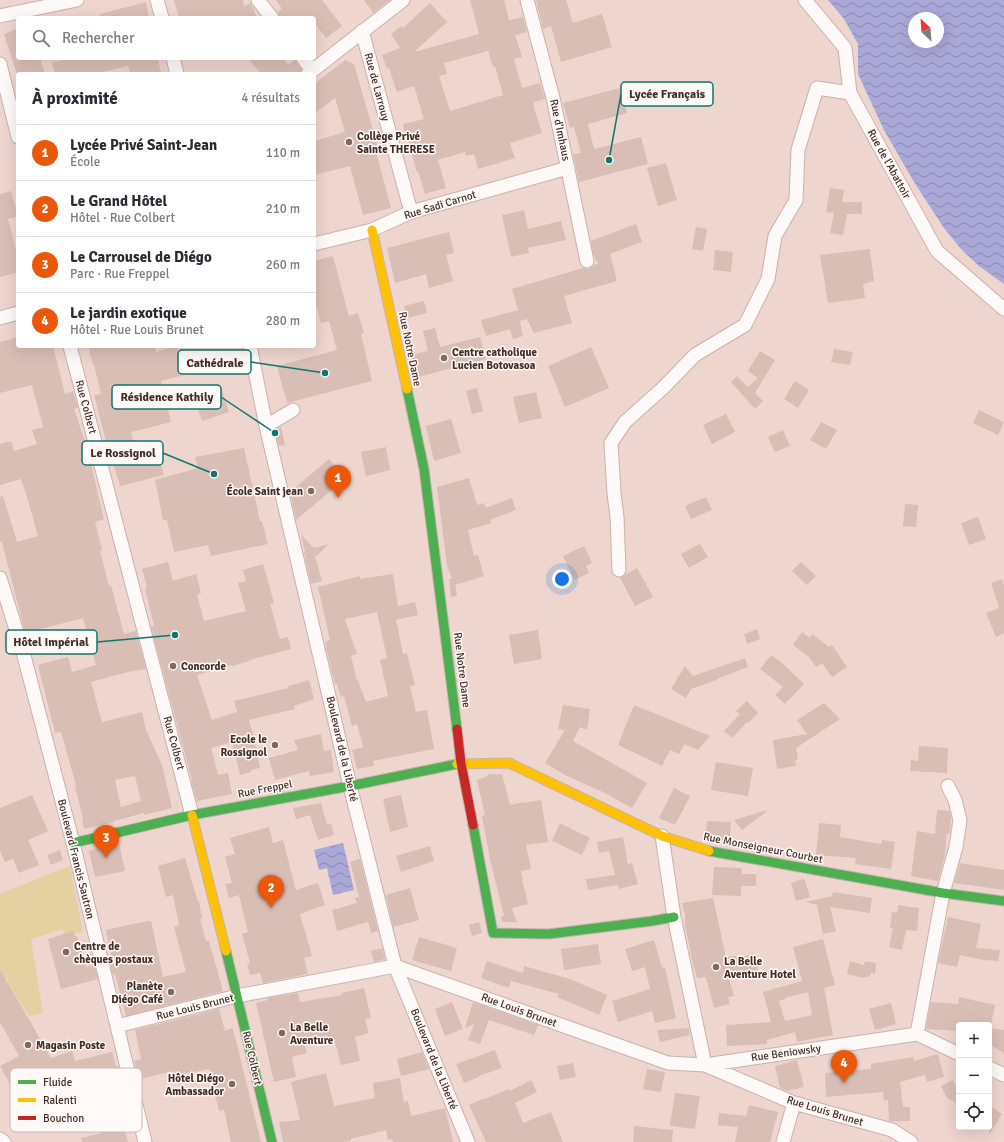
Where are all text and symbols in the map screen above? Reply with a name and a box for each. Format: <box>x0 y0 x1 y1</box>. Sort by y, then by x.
north arrow <box>908 12 944 48</box>
search box <box>16 16 316 60</box>
icon: search <box>30 27 52 49</box>
text: Rechercher <box>62 29 135 47</box>
street label: Rue de Larrouy <box>362 52 393 123</box>
callout: Lycée Français <box>621 82 713 106</box>
text: Lycée Français <box>629 87 706 102</box>
text: À proximité <box>32 88 118 109</box>
text: 4 résultats <box>241 90 300 106</box>
street label: Rue d'Imhaus <box>547 98 573 162</box>
street label: Rue de l'Abattoir <box>865 127 913 201</box>
place label: Collège Privé Sainte THERESE <box>357 130 435 156</box>
text: Lycée Privé Saint-Jean <box>70 136 217 154</box>
marker: Collège Privé Sainte THERESE <box>344 137 354 147</box>
text: 1 <box>41 145 49 161</box>
text: 110 m <box>266 145 300 161</box>
text: École <box>70 154 100 170</box>
street label: Rue Sadi Carnot <box>402 188 478 222</box>
text: Le Grand Hôtel <box>70 192 167 210</box>
text: 2 <box>41 201 49 217</box>
text: 210 m <box>266 201 300 217</box>
text: Hôtel · Rue Colbert <box>70 210 175 226</box>
text: Le Carrousel de Diégo <box>70 248 212 266</box>
text: 3 <box>41 257 49 273</box>
text: 260 m <box>266 257 300 273</box>
text: Parc · Rue Freppel <box>70 266 170 282</box>
text: Le jardin exotique <box>70 304 187 322</box>
street label: Rue Notre Dame <box>396 311 424 387</box>
text: 4 <box>41 313 49 329</box>
text: 280 m <box>266 313 300 329</box>
text: Hôtel · Rue Louis Brunet <box>70 322 204 338</box>
place label: Centre catholique Lucien Botovasoa <box>452 346 537 372</box>
callout: Cathédrale <box>178 350 251 374</box>
marker: Centre catholique Lucien Botovasoa <box>439 353 449 363</box>
text: Cathédrale <box>186 356 244 371</box>
street label: Rue Colbert <box>73 379 99 435</box>
callout: Résidence Kathily <box>112 385 221 409</box>
text: Résidence Kathily <box>121 390 214 405</box>
callout: Le Rossignol <box>82 441 163 465</box>
text: Le Rossignol <box>90 446 156 461</box>
pin: 1 <box>325 465 351 498</box>
place label: École Saint jean <box>227 484 303 498</box>
marker: École Saint jean <box>306 486 316 496</box>
your location <box>552 569 572 589</box>
callout: Hôtel Impérial <box>6 630 97 654</box>
street label: Rue Notre Dame <box>451 632 473 708</box>
text: Hôtel Impérial <box>13 635 89 650</box>
place label: Concorde <box>181 660 226 673</box>
marker: Concorde <box>168 661 178 671</box>
street label: Boulevard de la Liberté <box>324 695 360 803</box>
street label: Rue Colbert <box>161 715 187 771</box>
place label: Ecole le Rossignol <box>220 733 268 759</box>
marker: Ecole le Rossignol <box>270 740 280 750</box>
street label: Rue Freppel <box>237 777 293 801</box>
street label: Boulevard Francis Sautron <box>55 798 97 920</box>
pin: 3 <box>93 825 119 858</box>
street label: Rue Monseigneur Courbet <box>702 830 824 866</box>
pin: 2 <box>258 875 284 908</box>
place label: Centre de chèques postaux <box>74 940 154 966</box>
marker: Centre de chèques postaux <box>61 947 71 957</box>
place label: La Belle Aventure Hotel <box>724 955 796 981</box>
marker: La Belle Aventure Hotel <box>711 962 721 972</box>
place label: Planète Diégo Café <box>111 980 164 1006</box>
marker: Planète Diégo Café <box>166 987 176 997</box>
street label: Rue Louis Brunet <box>479 990 559 1030</box>
street label: Rue Louis Brunet <box>155 991 235 1023</box>
street label: Boulevard de la Liberté <box>408 1006 460 1112</box>
place label: La Belle Aventure <box>290 1021 334 1047</box>
map controls <box>956 1022 992 1130</box>
button: + <box>956 1022 992 1058</box>
marker: La Belle Aventure <box>277 1028 287 1038</box>
street label: Rue Colbert <box>239 1030 265 1087</box>
place label: Magasin Poste <box>36 1039 106 1052</box>
marker: Magasin Poste <box>23 1040 33 1050</box>
street label: Rue Beniowsky <box>750 1042 823 1064</box>
pin: 4 <box>831 1050 857 1083</box>
button: − <box>956 1058 992 1094</box>
legend <box>10 1068 142 1132</box>
place label: Hôtel Diégo Ambassador <box>165 1072 225 1098</box>
text: Fluide <box>43 1076 72 1089</box>
marker: Hôtel Diégo Ambassador <box>227 1079 237 1089</box>
street label: Rue Louis Brunet <box>785 1093 865 1129</box>
text: Ralenti <box>43 1094 77 1107</box>
button: locate <box>956 1094 992 1130</box>
text: Bouchon <box>43 1112 84 1125</box>

